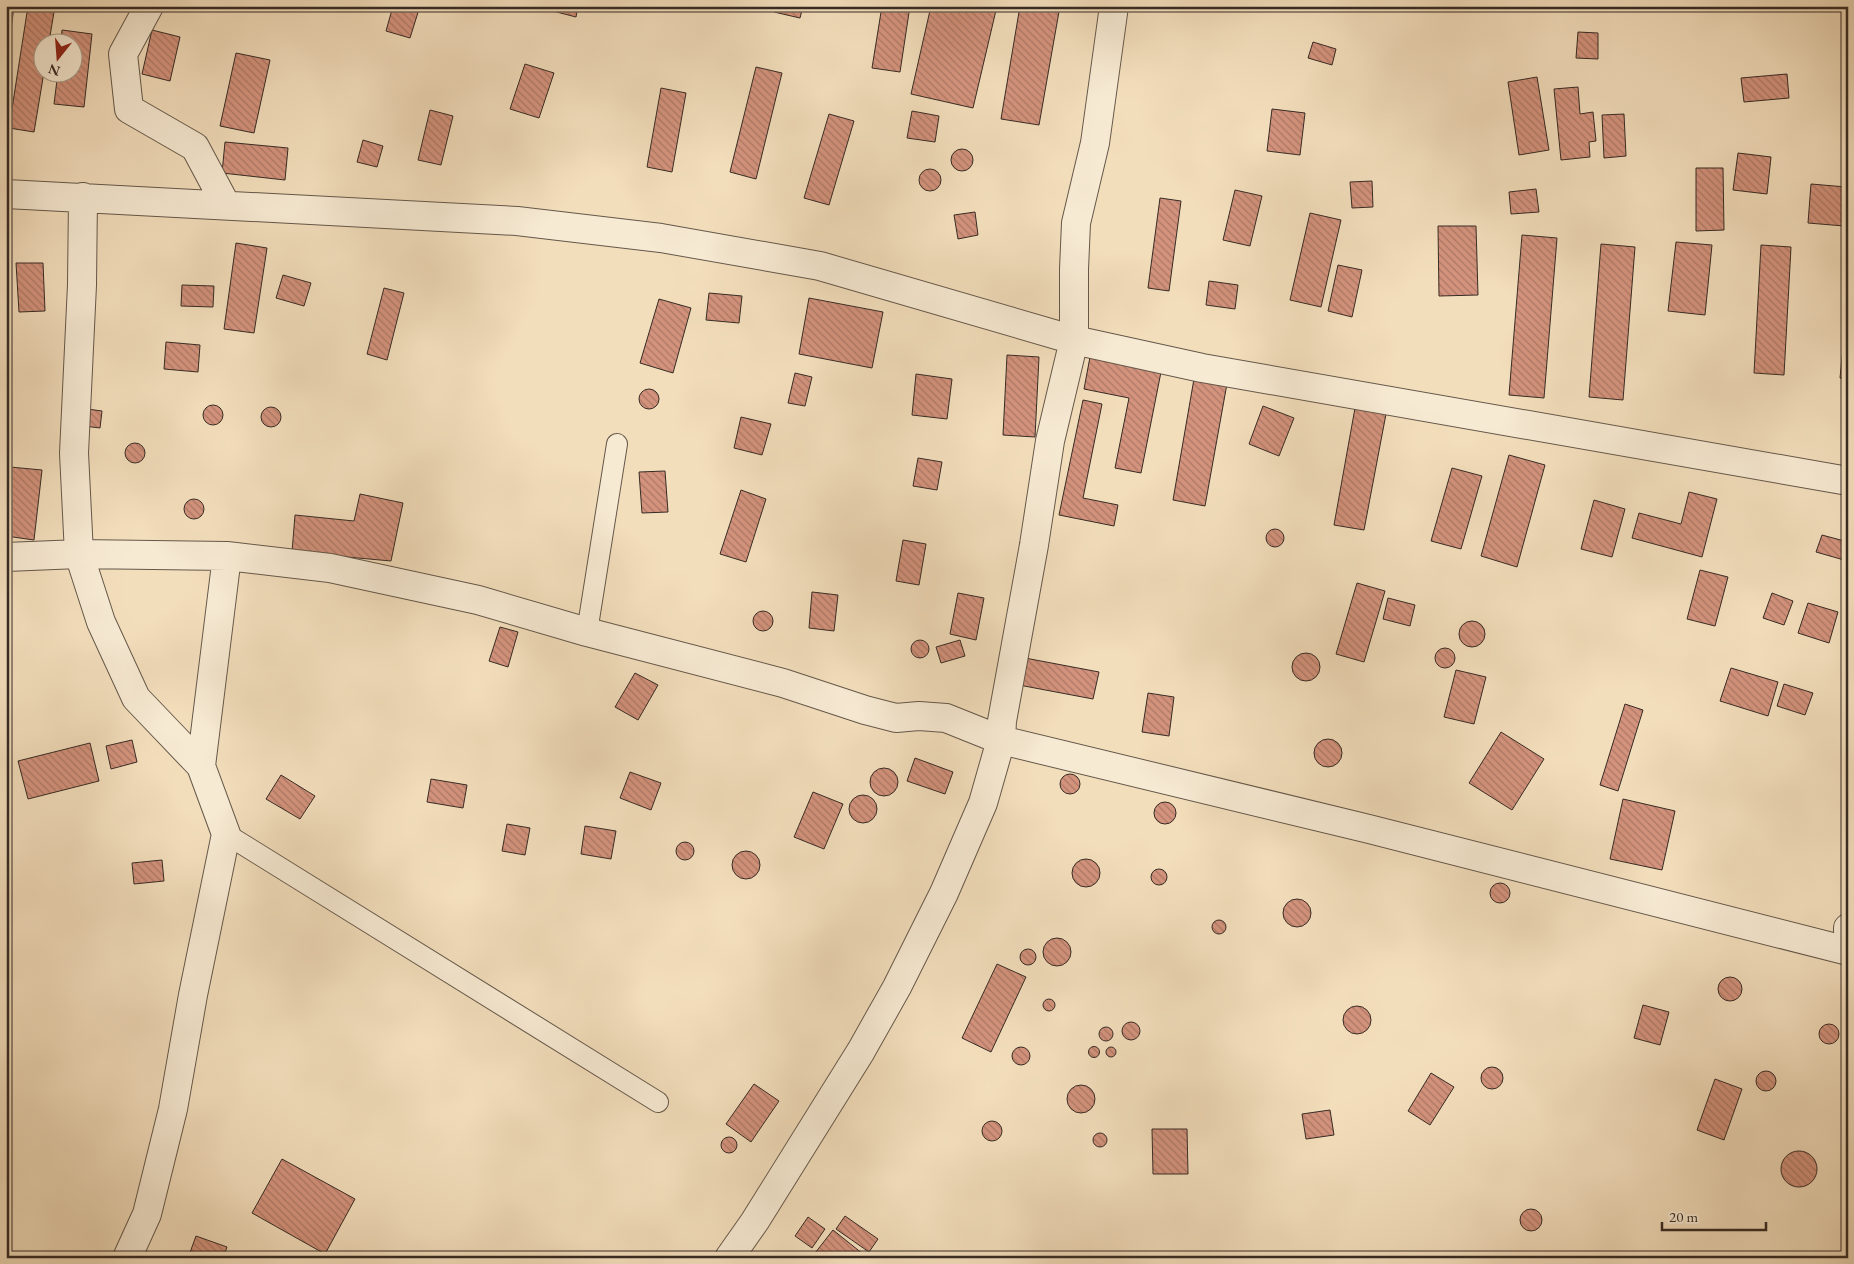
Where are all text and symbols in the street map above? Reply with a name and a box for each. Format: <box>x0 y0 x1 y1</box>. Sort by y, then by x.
north arrow <box>32 32 82 82</box>
text: N <box>46 60 62 81</box>
scale bar <box>1662 1199 1765 1231</box>
text: 20 m <box>1669 1207 1698 1226</box>

